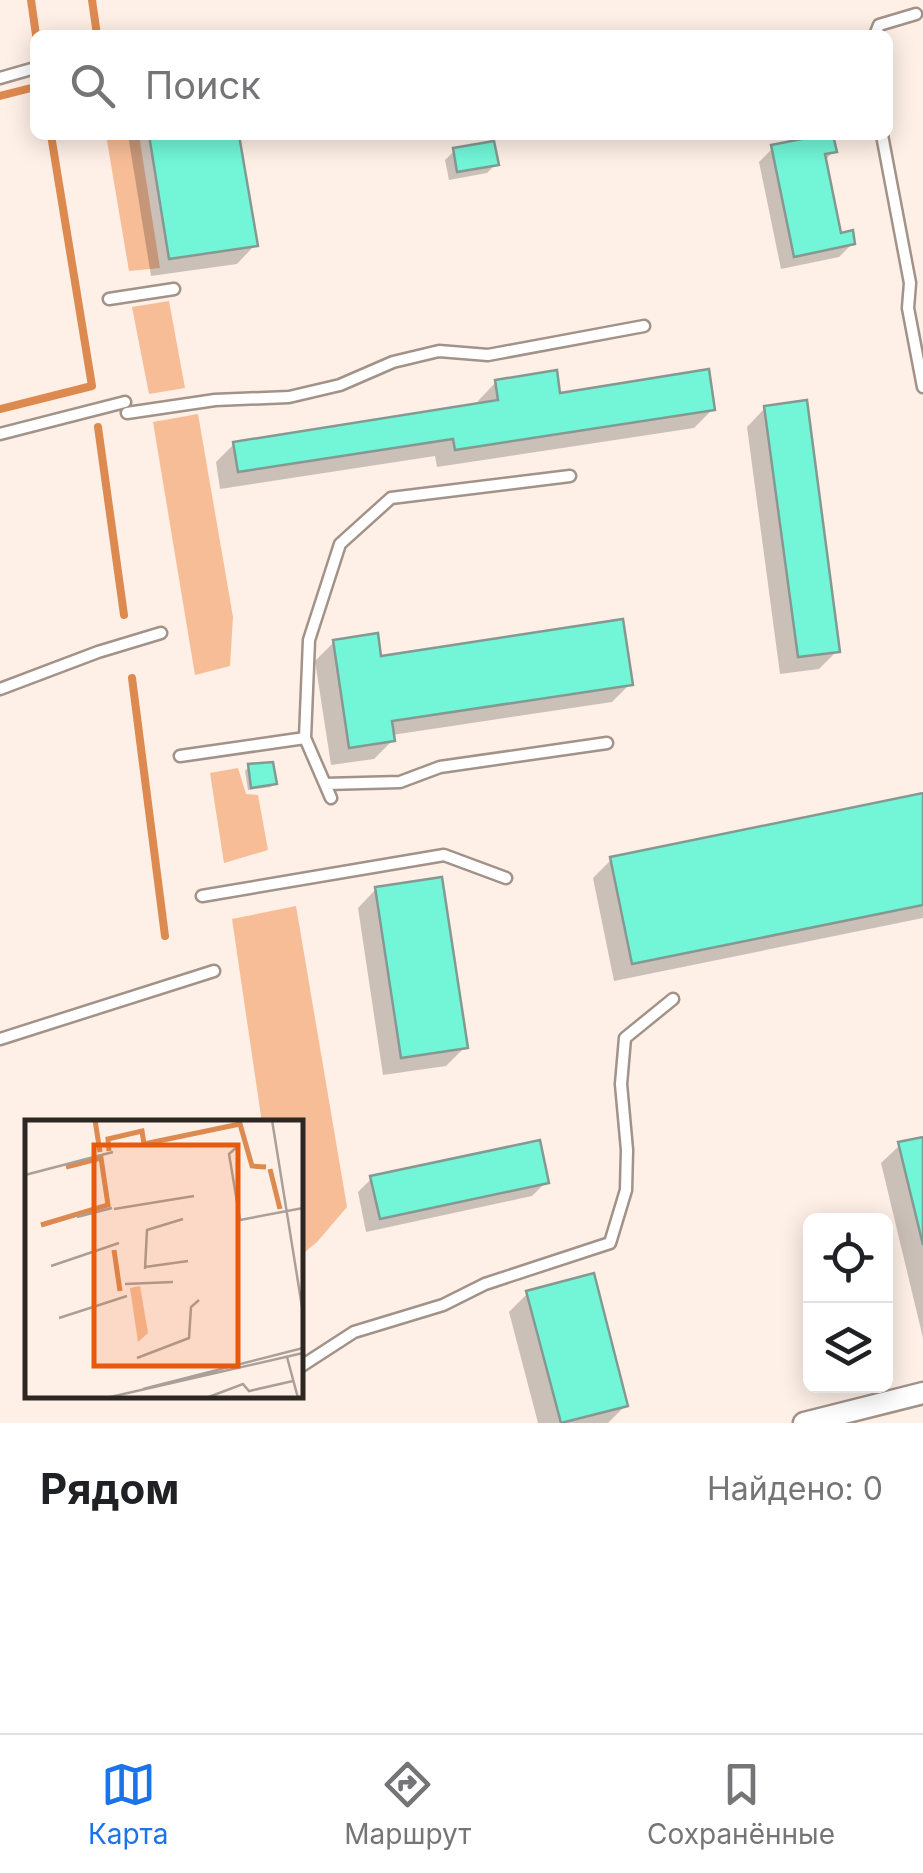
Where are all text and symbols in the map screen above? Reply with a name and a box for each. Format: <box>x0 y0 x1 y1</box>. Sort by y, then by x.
search box <box>30 30 893 140</box>
icon: search <box>65 58 120 113</box>
text: Поиск <box>145 62 261 108</box>
inset map <box>25 1120 302 1398</box>
map controls <box>803 1213 893 1393</box>
button: locate <box>803 1213 893 1303</box>
button: layers <box>803 1303 893 1393</box>
text: Рядом <box>40 1463 179 1514</box>
text: Найдено: 0 <box>707 1469 883 1508</box>
tab: Карта <box>88 1757 168 1851</box>
tab: Маршрут <box>344 1757 471 1851</box>
tab: Сохранённые <box>647 1757 835 1851</box>

